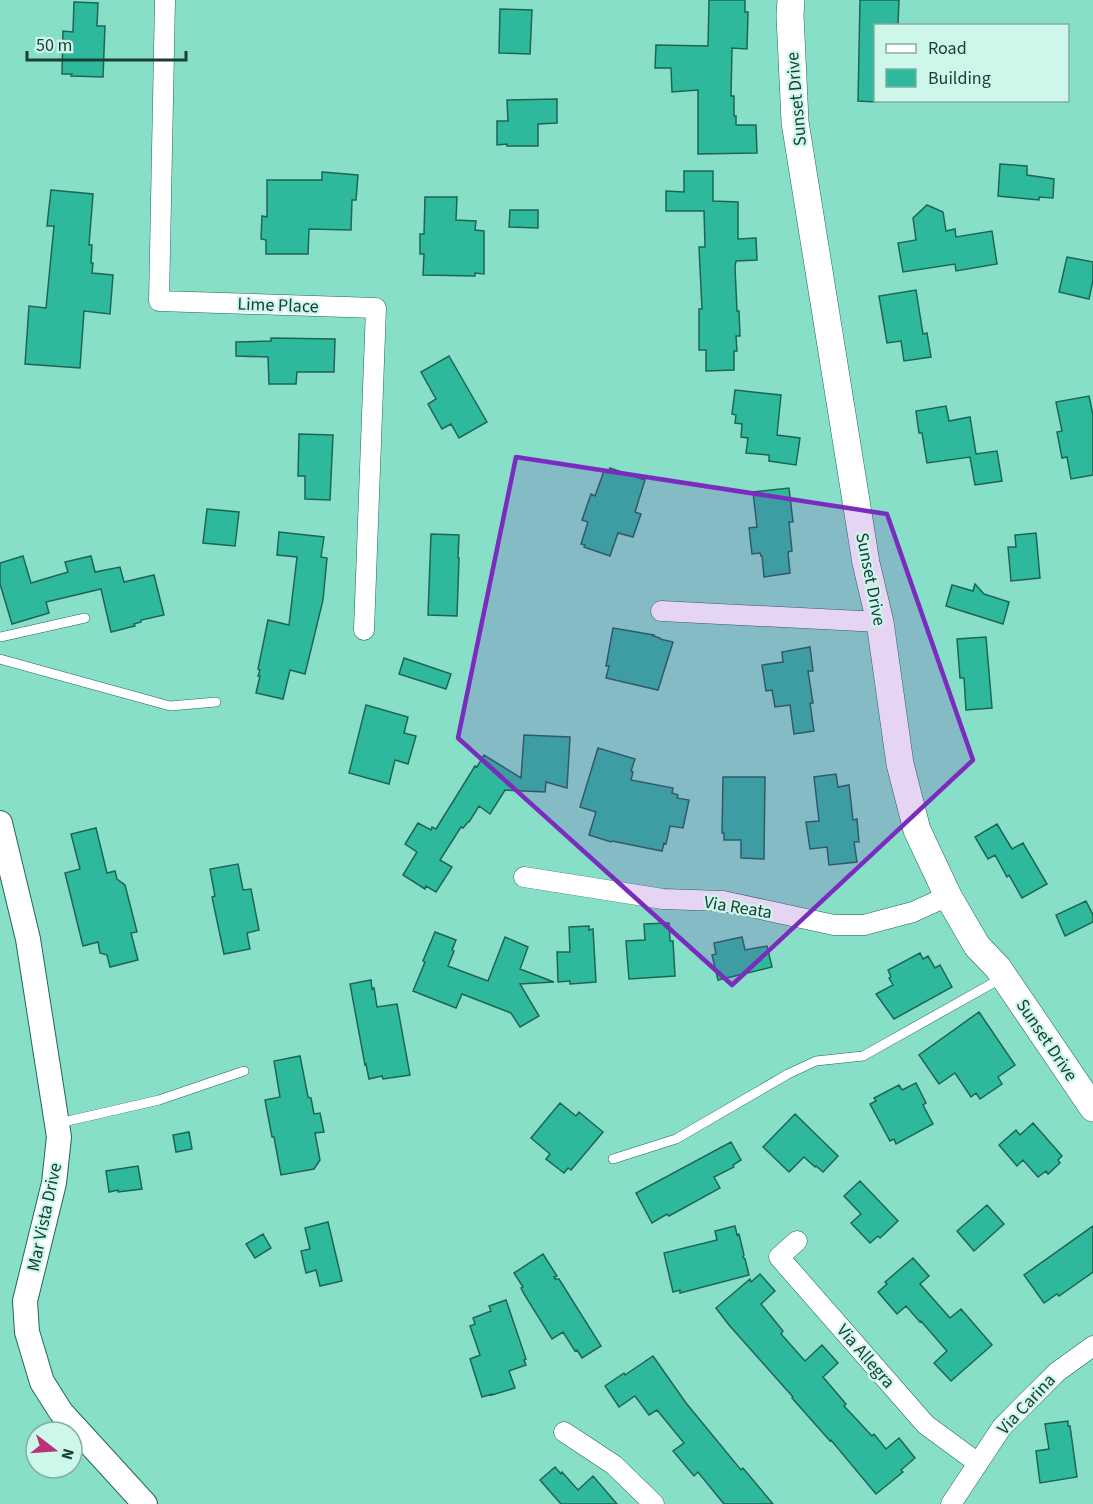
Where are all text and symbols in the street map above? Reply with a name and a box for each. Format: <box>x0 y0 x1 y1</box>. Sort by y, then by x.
scale bar <box>27 24 186 62</box>
legend <box>874 24 1069 102</box>
text: 50 m <box>36 33 72 58</box>
text: Road <box>928 36 967 61</box>
street label: Sunset Drive <box>780 51 813 147</box>
text: Building <box>928 66 991 91</box>
street label: Lime Place <box>237 292 319 319</box>
street label: Sunset Drive <box>849 530 892 628</box>
street label: Via Reata <box>702 890 774 925</box>
street label: Sunset Drive <box>1010 994 1083 1086</box>
street label: Mar Vista Drive <box>21 1161 68 1274</box>
street label: Via Allegra <box>831 1319 901 1394</box>
street label: Via Carina <box>992 1368 1061 1440</box>
north arrow <box>24 1420 84 1480</box>
text: N <box>55 1446 79 1462</box>

